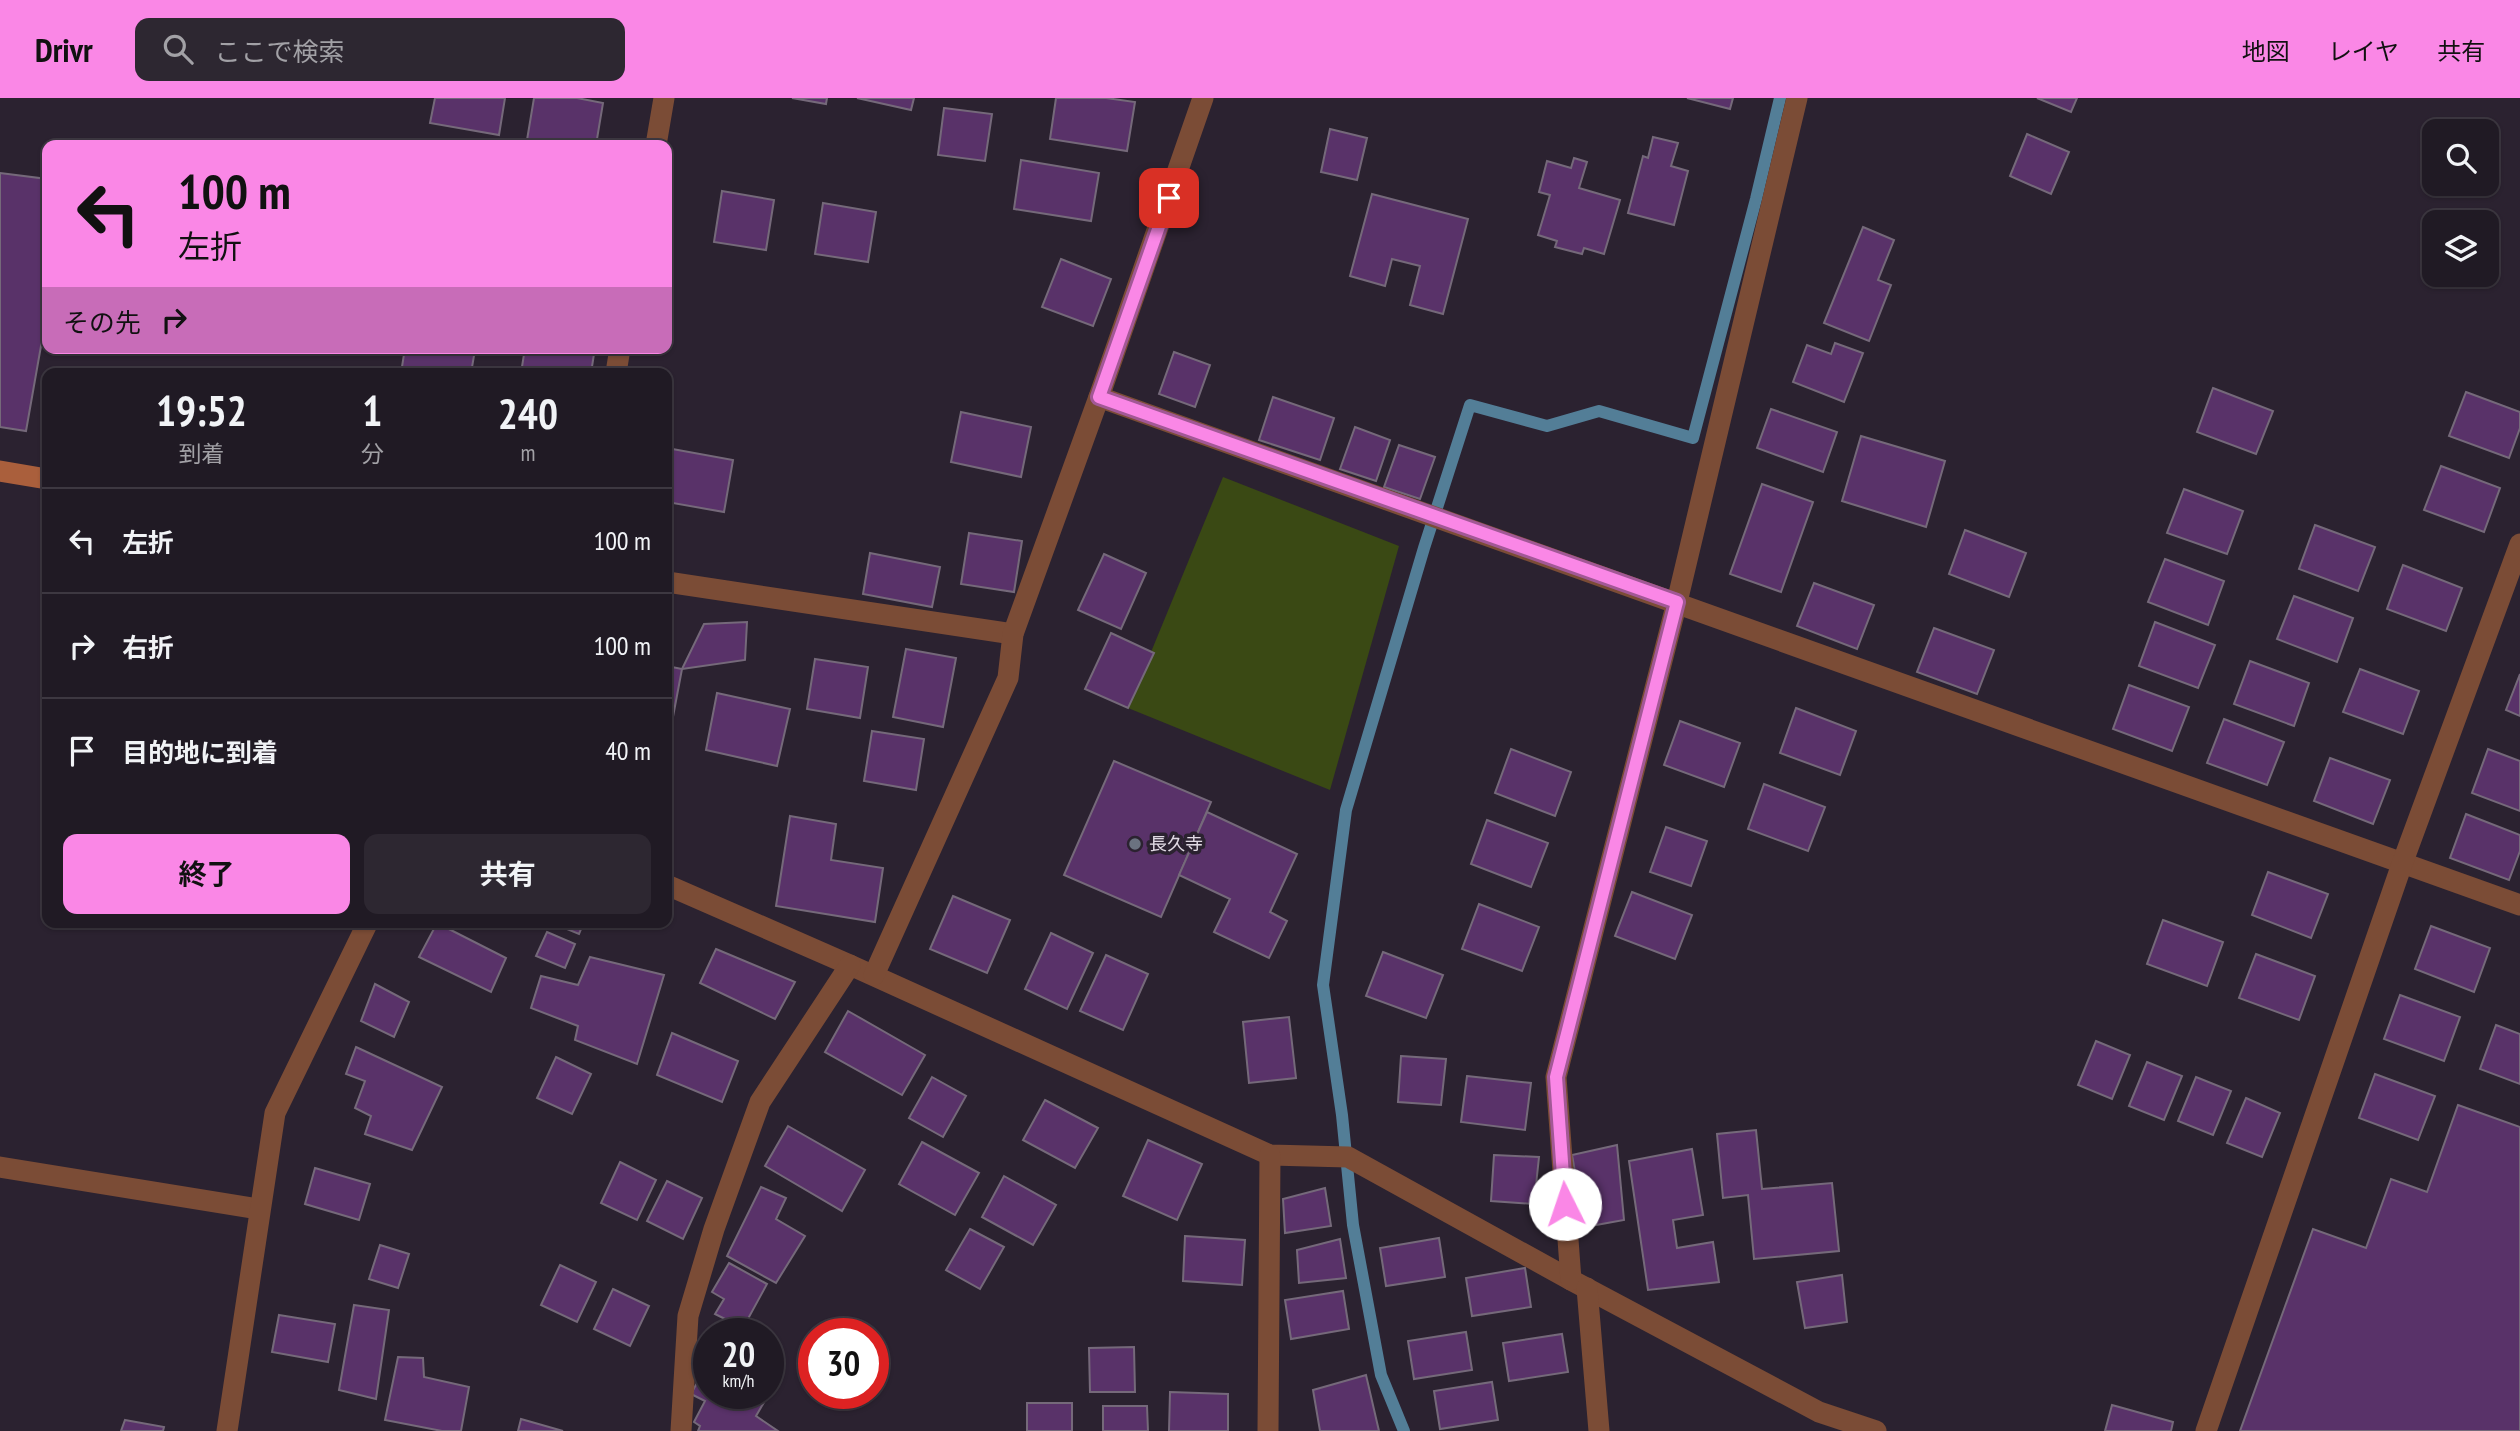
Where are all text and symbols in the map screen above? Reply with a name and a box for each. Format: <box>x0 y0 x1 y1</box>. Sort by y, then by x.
search box <box>135 18 625 81</box>
text: Drivr <box>35 28 93 71</box>
icon: search <box>159 30 197 68</box>
text: ここで検索 <box>215 35 345 68</box>
text: 地図 <box>2242 36 2290 67</box>
text: レイヤ <box>2328 36 2399 67</box>
text: 共有 <box>2437 36 2485 67</box>
map controls <box>2422 119 2499 287</box>
button: search <box>2422 119 2499 196</box>
text: 100 m <box>178 159 291 223</box>
icon: left <box>63 168 154 259</box>
pin <box>1139 168 1199 228</box>
icon: arrive <box>1150 179 1188 217</box>
button: layers <box>2422 210 2499 287</box>
text: 左折 <box>178 225 242 267</box>
icon: right <box>155 301 193 339</box>
text: その先 <box>63 306 141 339</box>
text: 19:52 <box>156 383 247 438</box>
text: 1 <box>362 383 382 438</box>
text: 240 <box>498 386 558 441</box>
text: m <box>520 438 535 467</box>
text: 到着 <box>178 439 224 468</box>
text: 分 <box>361 439 384 468</box>
icon: left <box>63 522 101 560</box>
text: 100 m <box>593 524 651 557</box>
text: 左折 <box>122 526 174 559</box>
icon: right <box>63 627 101 665</box>
text: 100 m <box>593 629 651 662</box>
text: 右折 <box>122 631 174 664</box>
icon: arrive <box>63 732 101 770</box>
text: 40 m <box>605 734 651 767</box>
text: 目的地に到着 <box>122 736 278 769</box>
place label: 長久寺 <box>1149 832 1203 855</box>
button: 終了 <box>63 834 350 914</box>
button: 共有 <box>364 834 651 914</box>
marker: 長久寺 <box>1127 836 1143 852</box>
position arrow <box>1528 1167 1602 1241</box>
speed limit sign: 30 <box>798 1318 889 1409</box>
text: 20 <box>722 1331 755 1377</box>
text: km/h <box>723 1369 754 1392</box>

